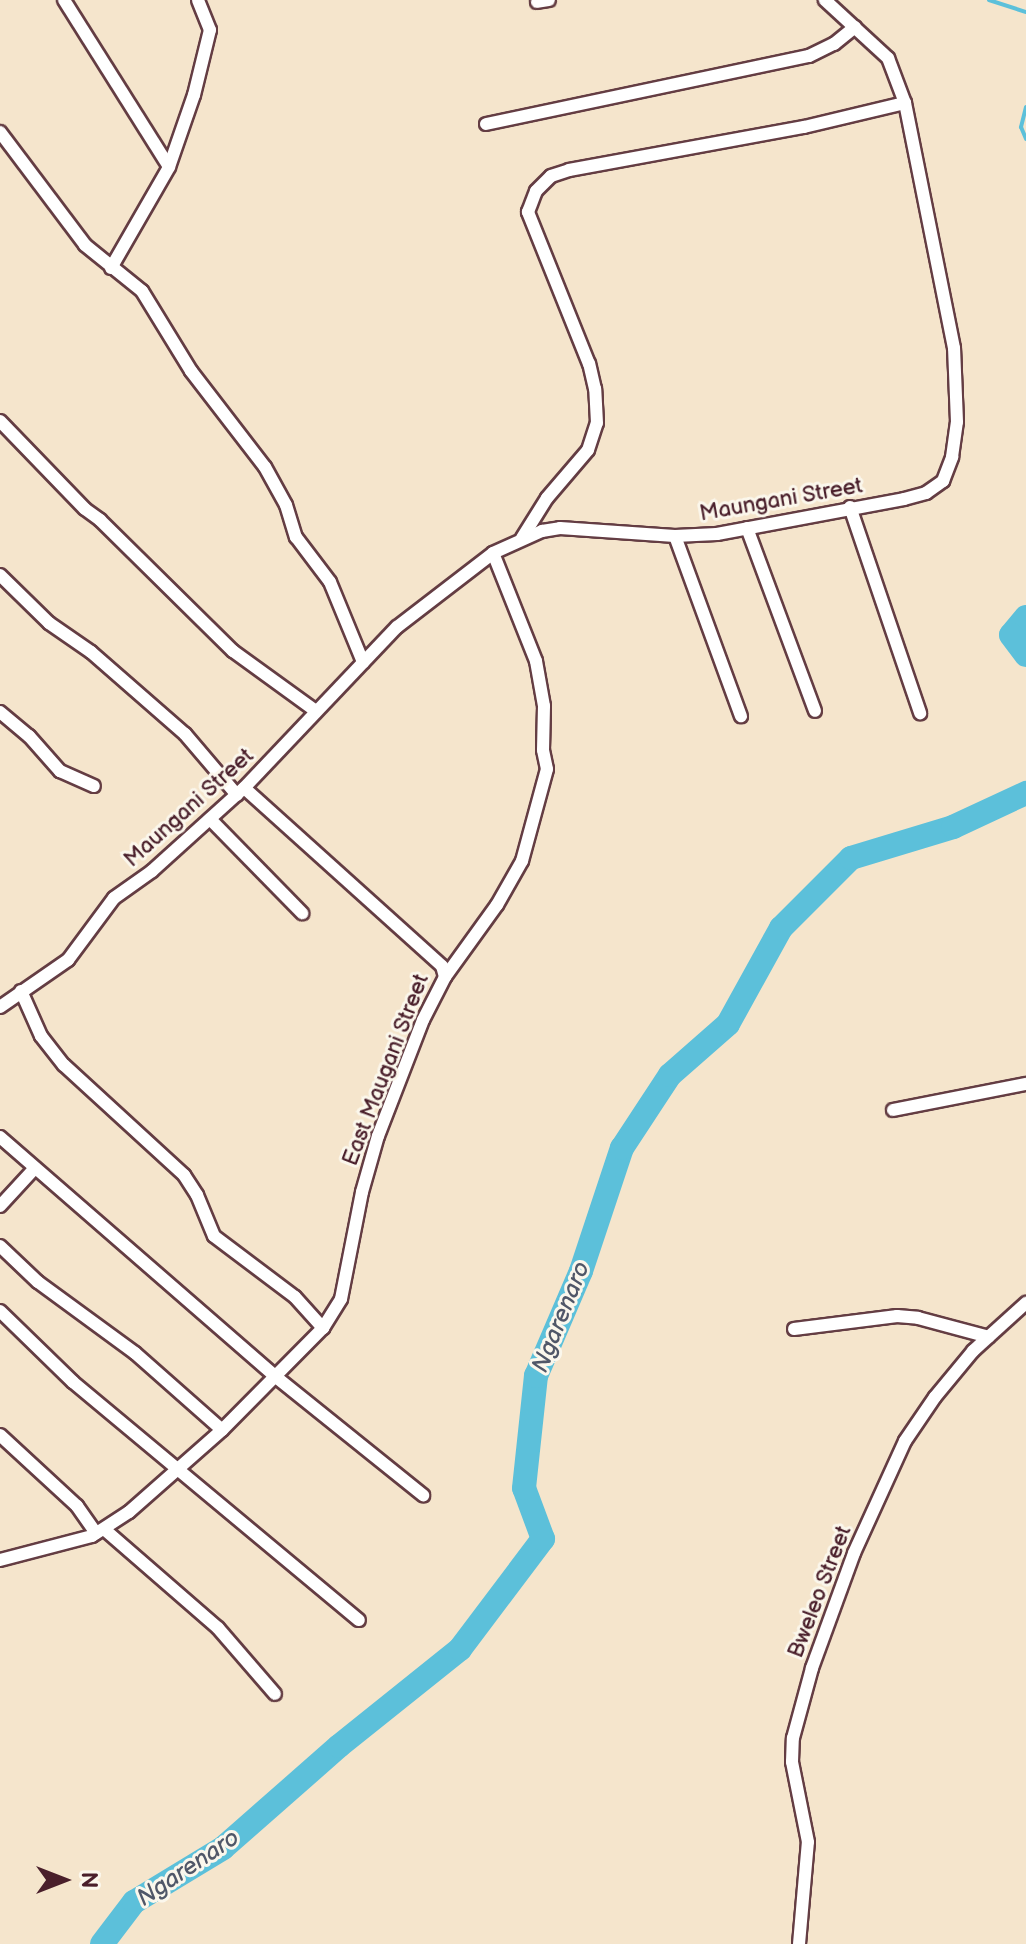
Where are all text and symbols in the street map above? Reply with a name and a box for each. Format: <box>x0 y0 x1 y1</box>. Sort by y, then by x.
street label: Maungani Street <box>697 473 865 527</box>
street label: Maungani Street <box>119 743 259 873</box>
street label: East Maugani Street <box>337 970 435 1170</box>
water label: Ngarenaro <box>526 1257 596 1377</box>
street label: Bweleo Street <box>783 1522 857 1662</box>
water label: Ngarenaro <box>131 1823 245 1913</box>
north arrow <box>24 1840 104 1920</box>
text: N <box>75 1872 102 1888</box>

